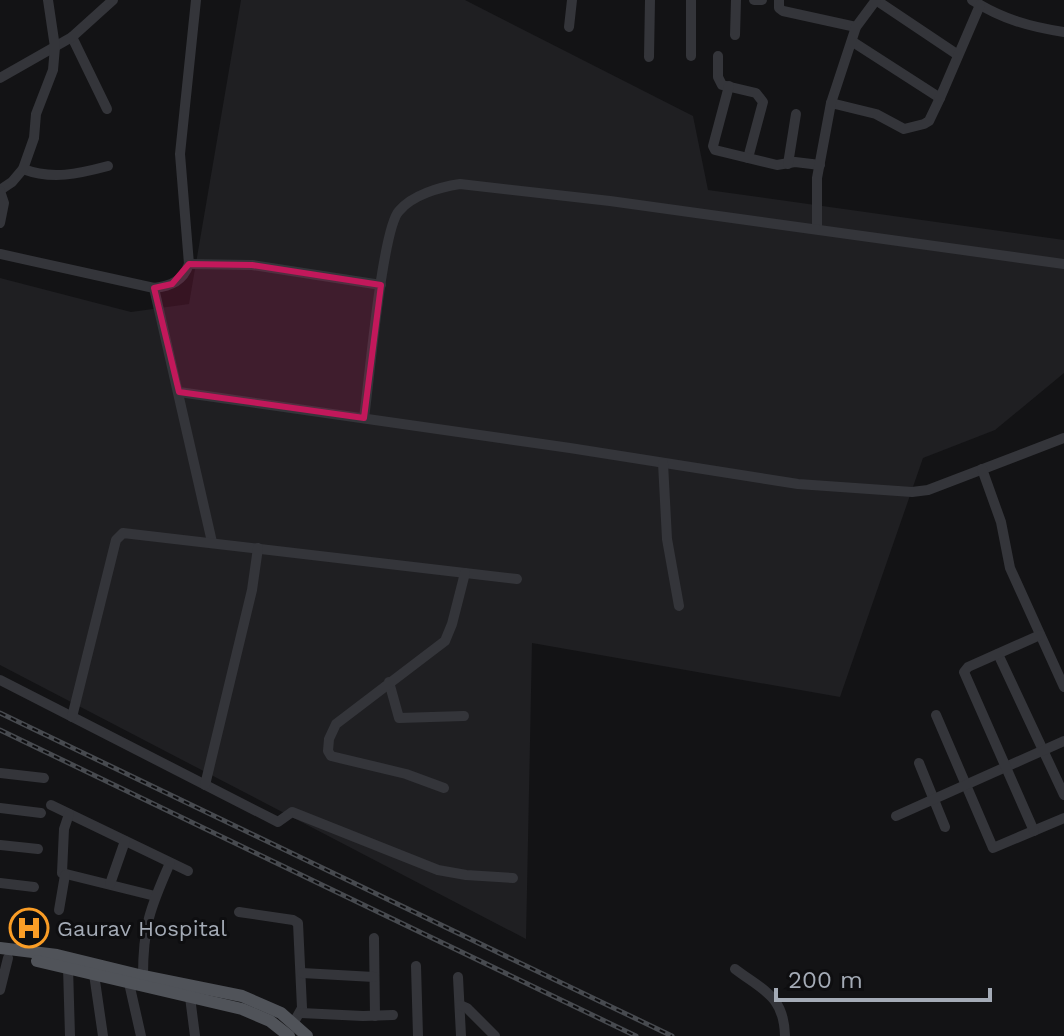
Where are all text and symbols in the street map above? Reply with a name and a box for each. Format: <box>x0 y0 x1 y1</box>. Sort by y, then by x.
hospital icon: Gaurav Hospital <box>8 907 50 949</box>
place label: Gaurav Hospital <box>57 916 227 941</box>
scale bar <box>776 952 990 1002</box>
text: 200 m <box>788 966 863 994</box>

